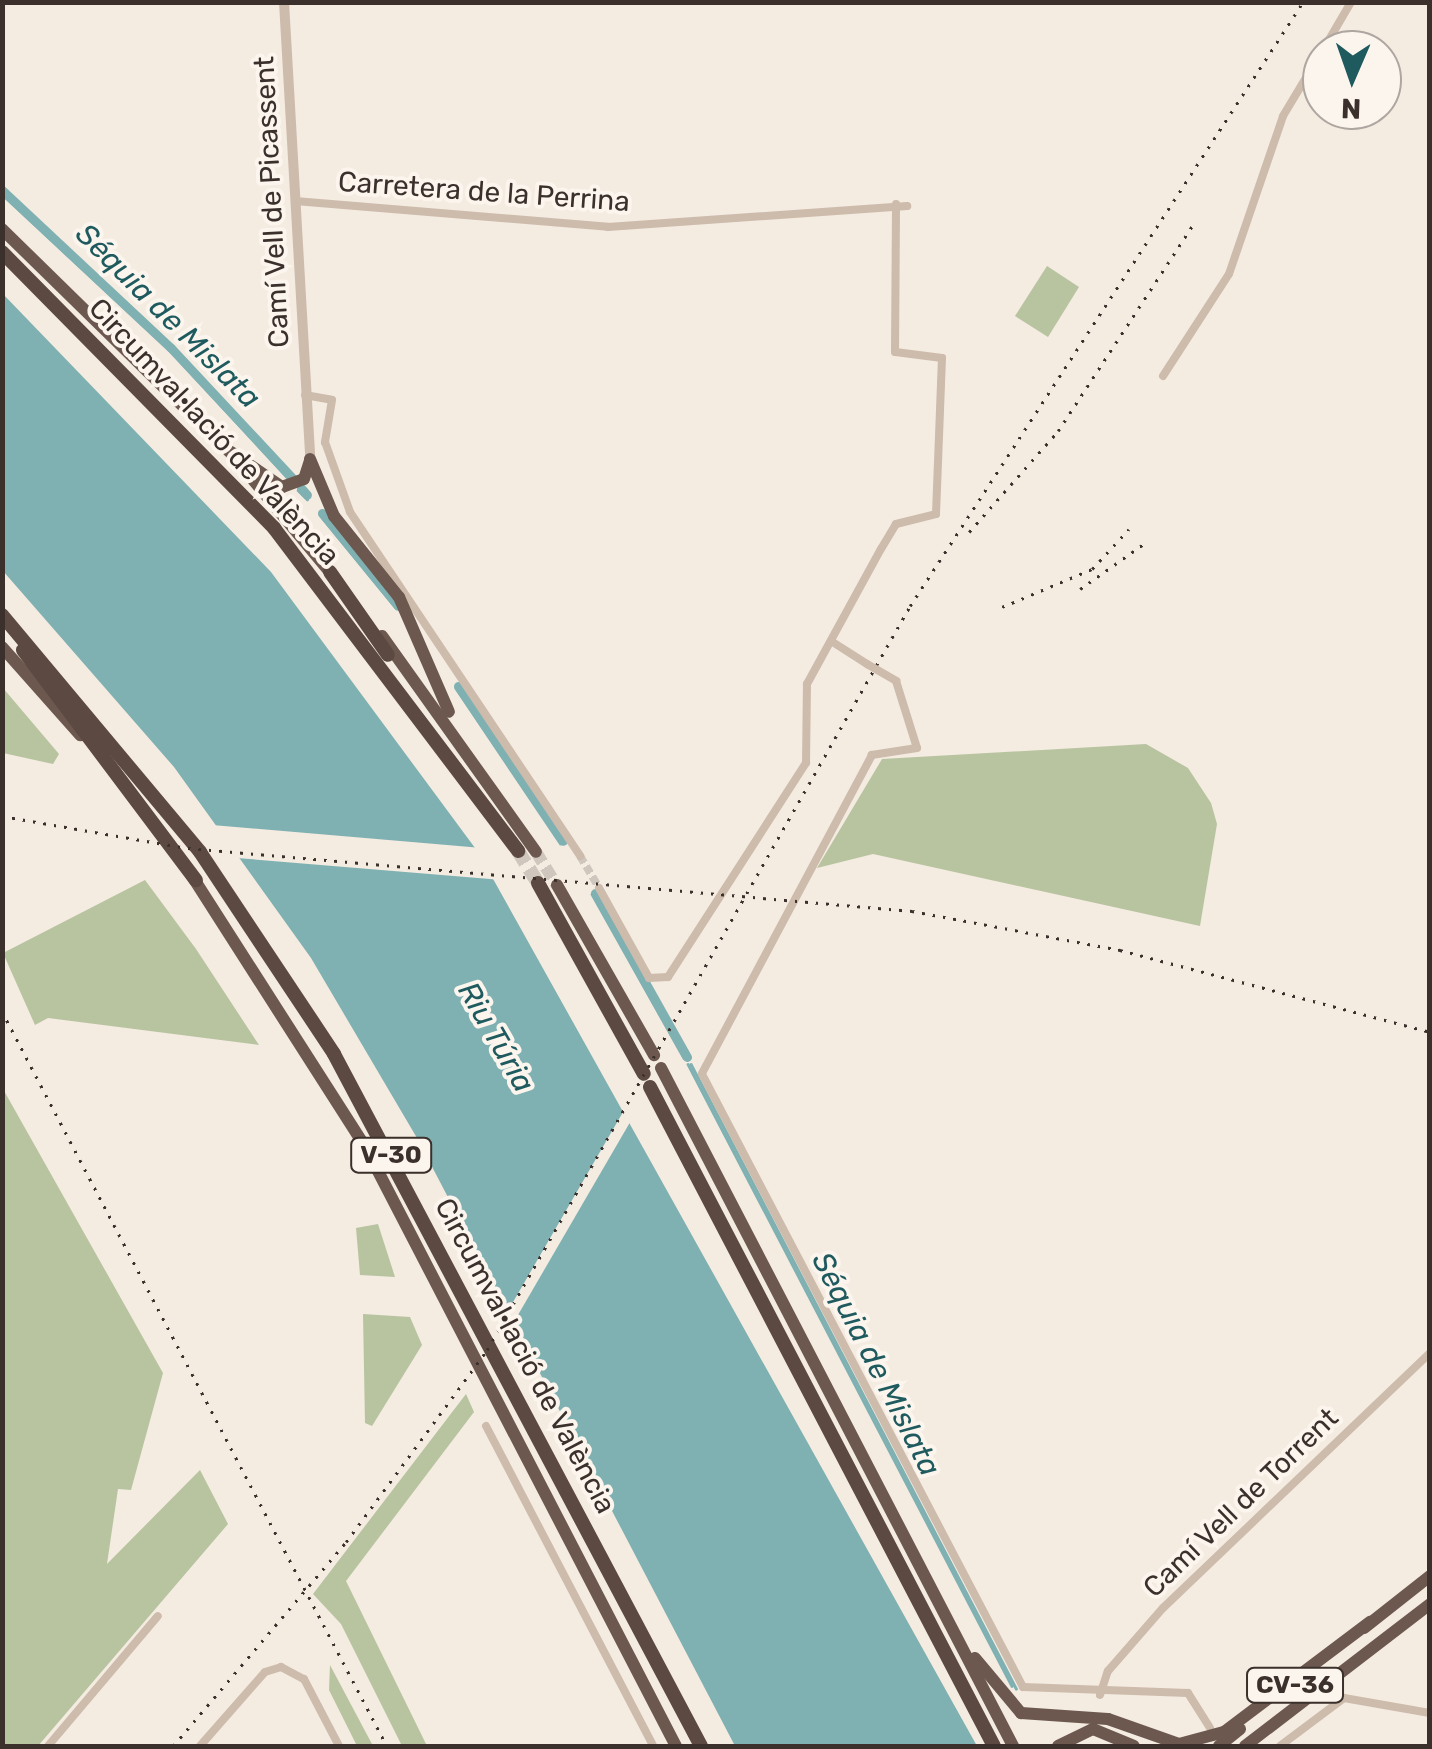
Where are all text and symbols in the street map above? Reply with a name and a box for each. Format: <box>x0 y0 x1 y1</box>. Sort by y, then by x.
north arrow <box>1302 30 1402 130</box>
street label: Camí Vell de Picassent <box>248 55 296 349</box>
text: N <box>1340 92 1362 125</box>
street label: Carretera de la Perrina <box>337 165 631 219</box>
water label: Séquia de Mislata <box>68 216 268 416</box>
street label: Circumval·lació de València <box>81 292 347 572</box>
water label: Riu Túria <box>450 975 542 1099</box>
road number: V-30 <box>348 1135 434 1175</box>
street label: Circumval·lació de València <box>427 1192 623 1520</box>
water label: Séquia de Mislata <box>804 1246 948 1482</box>
street label: Camí Vell de Torrent <box>1136 1401 1346 1605</box>
road number: CV-36 <box>1245 1665 1345 1705</box>

